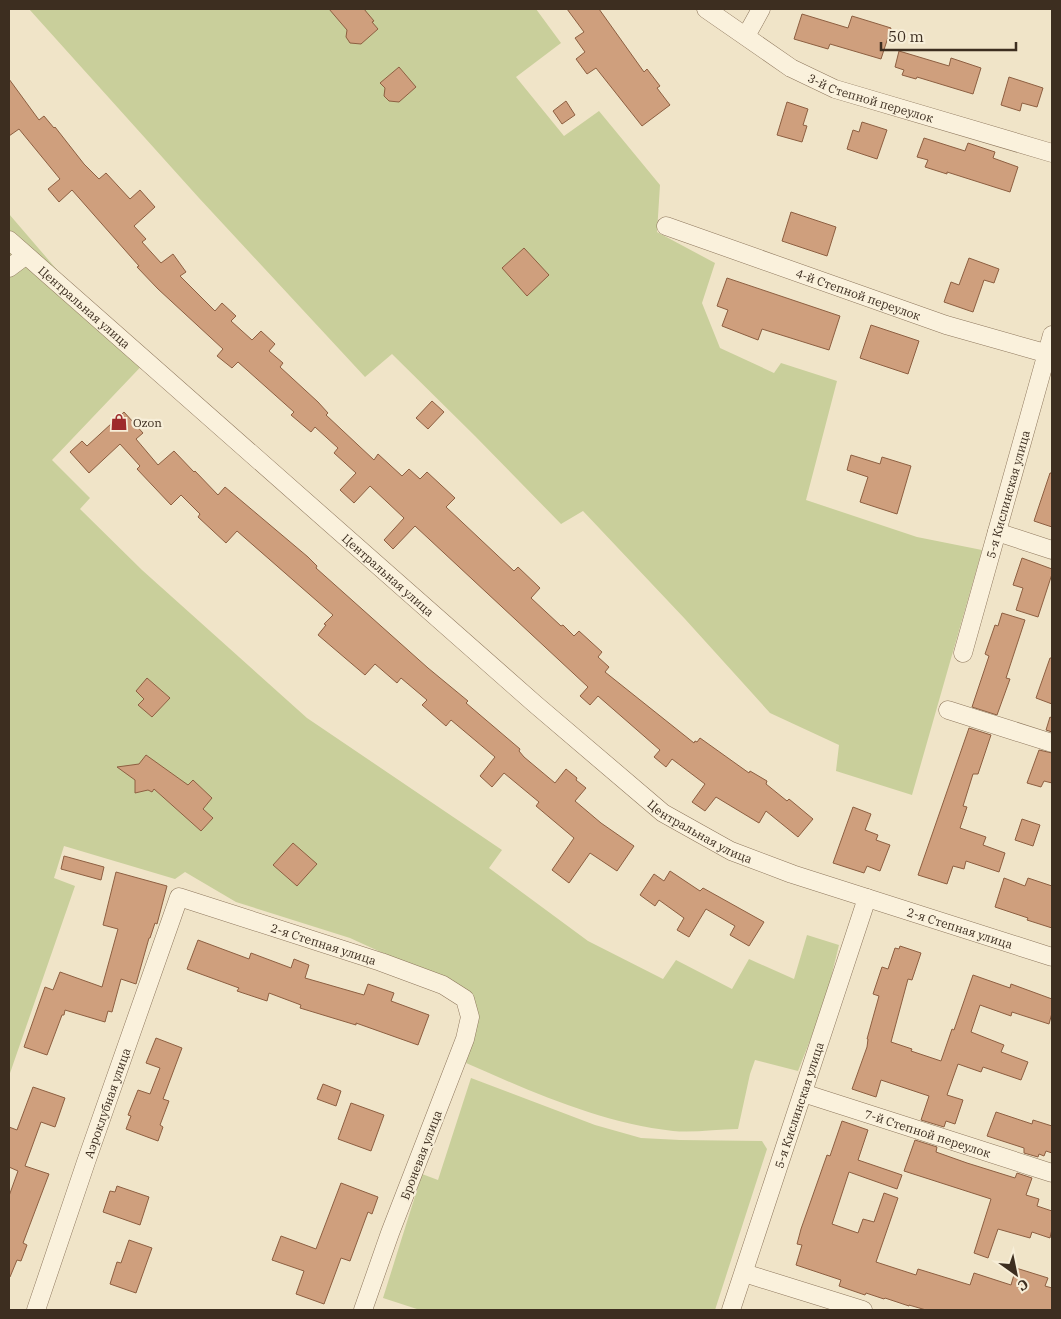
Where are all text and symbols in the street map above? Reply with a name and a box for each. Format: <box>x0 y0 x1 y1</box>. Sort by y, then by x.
scale bar <box>881 20 1016 52</box>
text: 50 m <box>888 27 924 46</box>
street label: 3-й Степной переулок <box>806 70 936 125</box>
street label: Центральная улица <box>36 262 134 352</box>
street label: 4-й Степной переулок <box>794 265 923 323</box>
shop icon: Ozon <box>109 412 129 432</box>
place label: Ozon <box>133 415 162 430</box>
street label: 5-я Кислинская улица <box>982 428 1033 560</box>
street label: Центральная улица <box>339 530 438 620</box>
street label: Центральная улица <box>645 796 755 866</box>
street label: 2-я Степная улица <box>905 904 1015 952</box>
street label: 2-я Степная улица <box>269 920 379 968</box>
street label: 5-я Кислинская улица <box>771 1039 827 1170</box>
street label: Аэроклубная улица <box>81 1045 133 1160</box>
street label: 7-й Степной переулок <box>863 1106 993 1160</box>
street label: Броневая улица <box>397 1108 445 1202</box>
north arrow <box>991 1249 1041 1299</box>
text: С <box>1014 1275 1032 1295</box>

